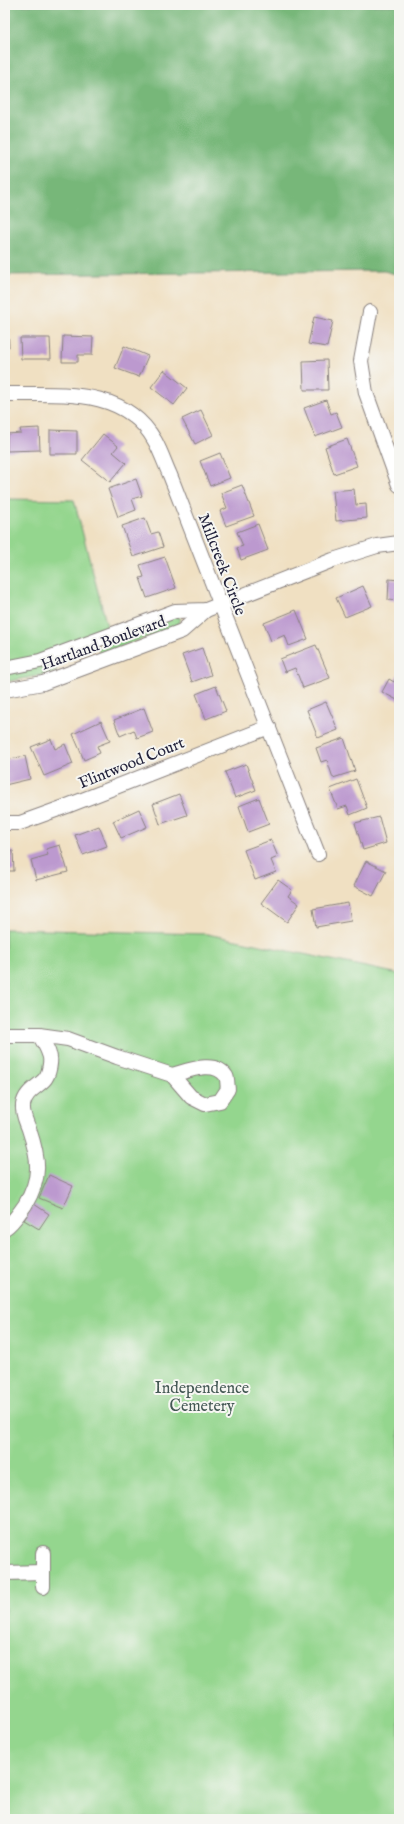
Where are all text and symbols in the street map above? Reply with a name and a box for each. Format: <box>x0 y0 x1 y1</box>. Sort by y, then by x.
street label: Millcreek Circle <box>193 511 250 619</box>
street label: Hartland Boulevard <box>39 612 169 676</box>
street label: Flintwood Court <box>76 733 188 794</box>
park label: Independence Cemetery <box>155 1379 249 1417</box>

